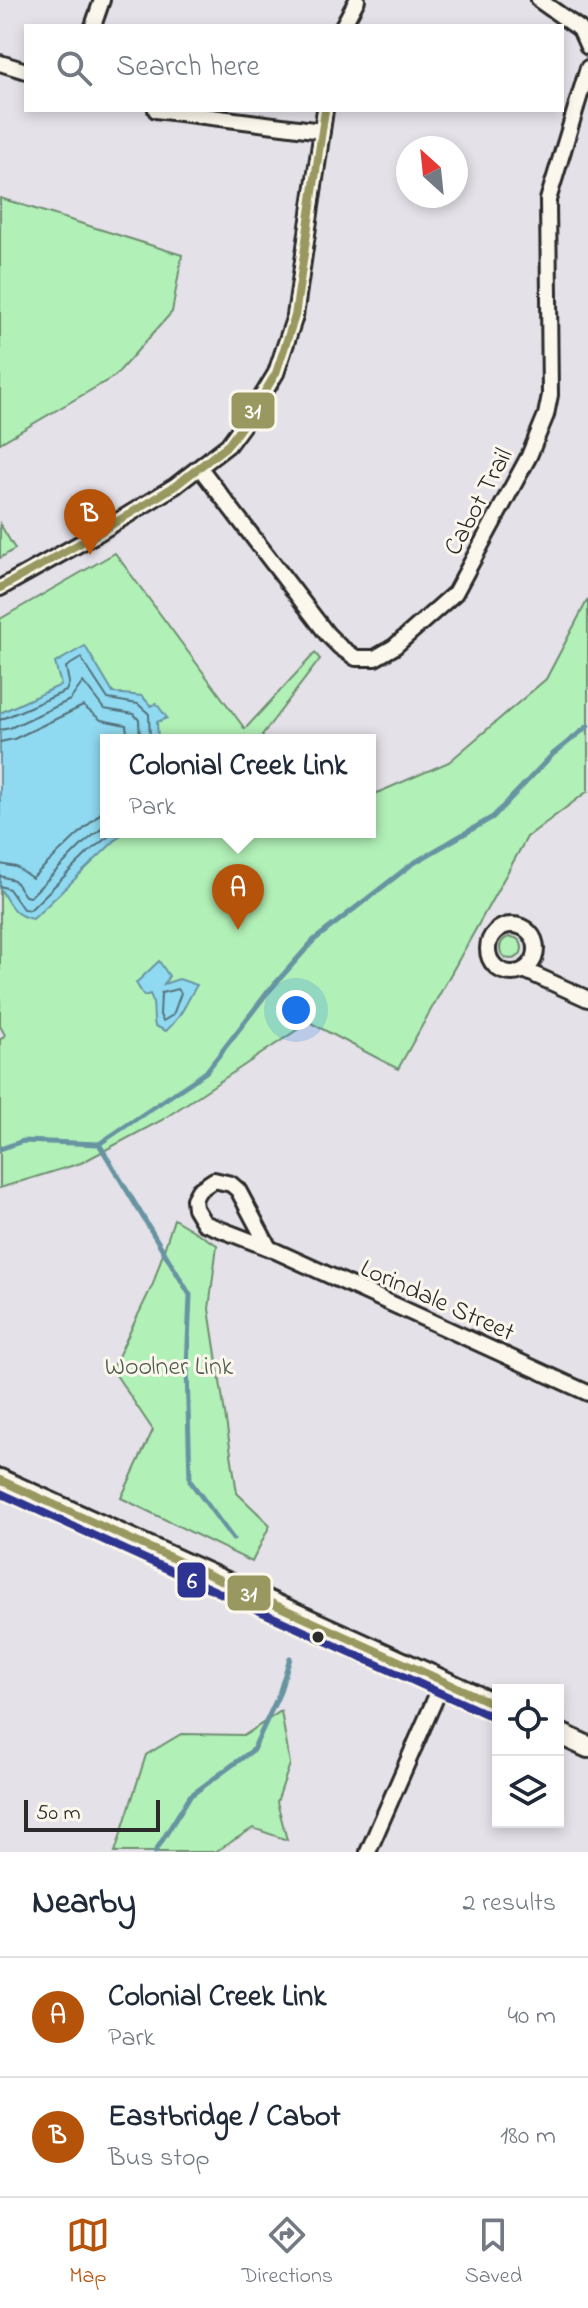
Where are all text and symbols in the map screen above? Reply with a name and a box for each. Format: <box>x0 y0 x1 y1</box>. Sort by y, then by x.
search box <box>24 24 564 112</box>
icon: search <box>52 46 96 90</box>
text: Search here <box>116 46 260 90</box>
north arrow <box>396 136 468 208</box>
line badge: 31 <box>230 391 276 430</box>
text: 31 <box>244 397 261 429</box>
street label: Cabot Trail <box>435 442 524 563</box>
pin: B <box>64 489 116 555</box>
popup <box>100 734 376 838</box>
text: Colonial Creek Link <box>129 745 347 789</box>
text: Park <box>129 789 176 827</box>
pin: A <box>212 864 264 930</box>
your location <box>276 990 316 1030</box>
street label: Lorindale Street <box>354 1251 520 1353</box>
park label: Woolner Link <box>105 1349 234 1387</box>
line badge: 6 <box>176 1561 207 1599</box>
text: 6 <box>187 1567 197 1599</box>
line badge: 31 <box>226 1574 272 1612</box>
text: 31 <box>240 1580 257 1612</box>
unlabelled marker <box>310 1629 326 1645</box>
map controls <box>492 1684 564 1828</box>
button: locate <box>492 1684 564 1756</box>
button: layers <box>492 1756 564 1828</box>
scale bar <box>24 1796 160 1832</box>
text: 50 m <box>36 1798 81 1830</box>
text: Nearby <box>32 1879 136 1929</box>
text: 2 results <box>463 1885 556 1923</box>
text: Colonial Creek Link <box>108 1976 326 2020</box>
text: A <box>50 1998 66 2036</box>
text: 40 m <box>507 1998 556 2036</box>
text: Park <box>108 2020 155 2058</box>
text: Eastbridge / Cabot <box>108 2096 341 2140</box>
text: B <box>49 2118 67 2156</box>
text: 180 m <box>500 2118 556 2156</box>
text: Bus stop <box>108 2140 210 2178</box>
tab: Map <box>66 2213 110 2293</box>
tab: Directions <box>242 2213 333 2293</box>
tab: Saved <box>465 2213 522 2293</box>

